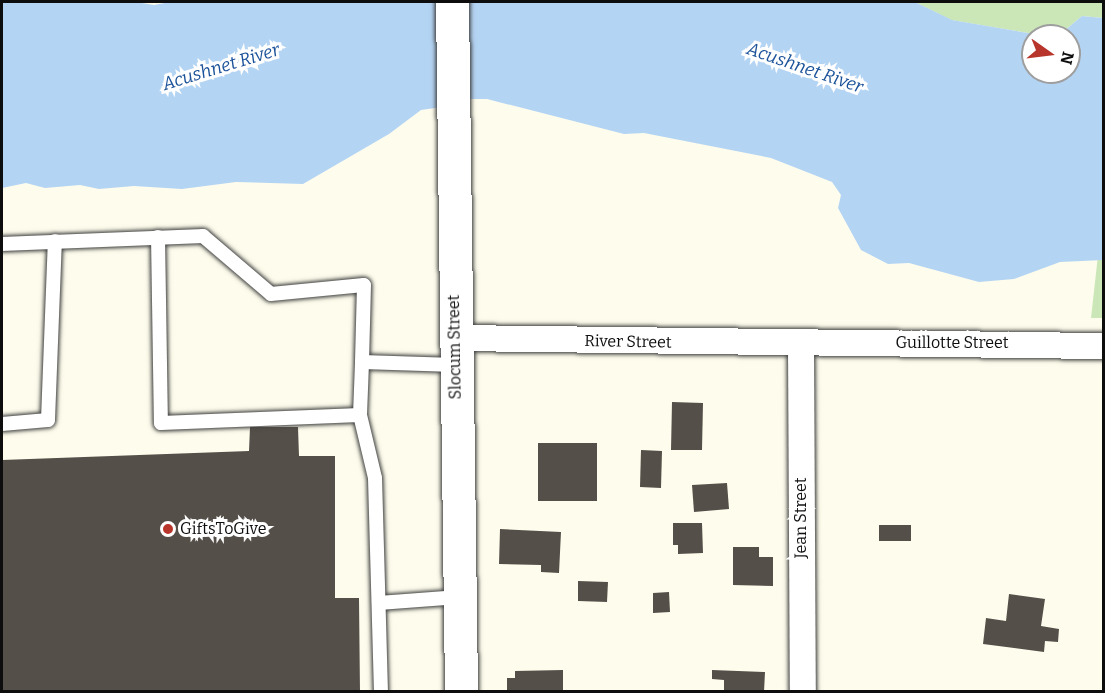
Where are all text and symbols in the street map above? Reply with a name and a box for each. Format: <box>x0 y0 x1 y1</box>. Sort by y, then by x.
north arrow <box>1021 24 1081 84</box>
water label: Acushnet River <box>744 38 866 98</box>
water label: Acushnet River <box>160 39 282 95</box>
text: N <box>1056 50 1078 66</box>
street label: Slocum Street <box>444 294 466 400</box>
street label: River Street <box>584 332 672 352</box>
street label: Guillotte Street <box>895 333 1009 353</box>
street label: Jean Street <box>791 477 811 559</box>
place label: GiftsToGive <box>180 519 266 539</box>
marker: GiftsToGive <box>161 522 175 536</box>

